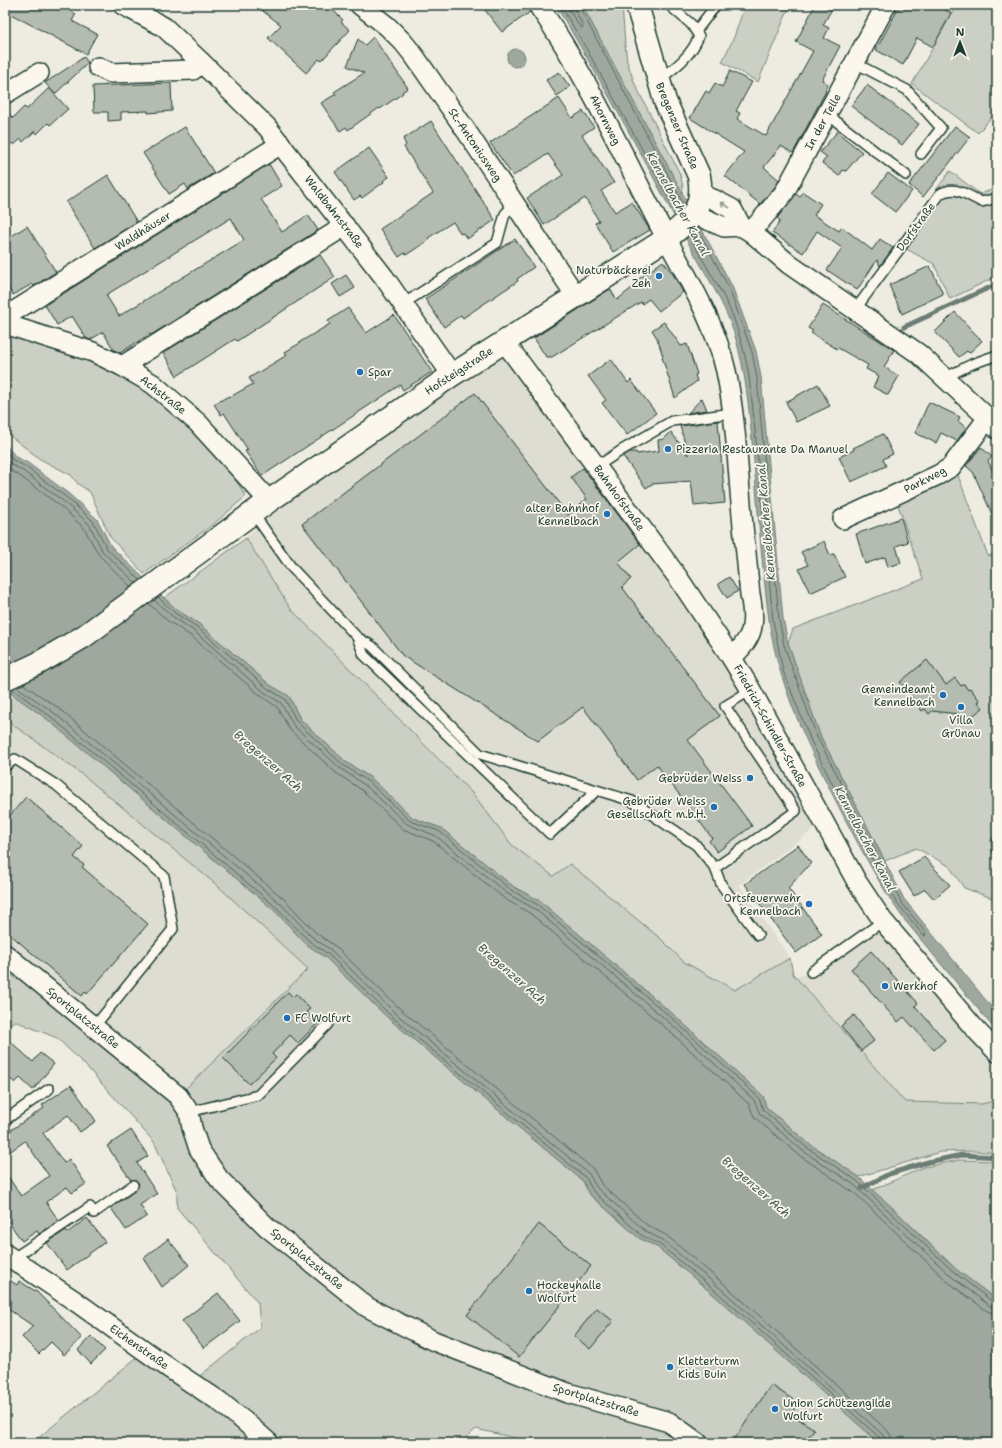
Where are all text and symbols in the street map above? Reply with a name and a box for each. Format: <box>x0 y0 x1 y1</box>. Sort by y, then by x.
north arrow <box>940 22 980 62</box>
text: N <box>956 25 965 40</box>
street label: Bregenzer Straße <box>652 80 702 172</box>
street label: In der Telle <box>801 91 845 153</box>
street label: Ahornweg <box>586 92 624 148</box>
street label: St.-Antoniusweg <box>445 105 505 185</box>
water label: Kennelbacher Kanal <box>643 149 713 259</box>
street label: Waldbahnstraße <box>301 173 367 251</box>
street label: Dorfstraße <box>893 200 939 254</box>
one-way arrow <box>719 202 731 209</box>
street label: Waldhäuser <box>112 208 174 254</box>
place label: Naturbäckerei Zeh <box>576 263 651 291</box>
marker: Naturbäckerei Zeh <box>654 271 664 281</box>
street label: Hofsteigstraße <box>422 343 496 399</box>
place label: Spar <box>368 365 392 380</box>
marker: Spar <box>355 367 365 377</box>
street label: Achstraße <box>137 372 189 418</box>
place label: Pizzeria Restaurante Da Manuel <box>676 442 849 457</box>
marker: Pizzeria Restaurante Da Manuel <box>663 444 673 454</box>
street label: Bahnhofstraße <box>590 462 648 534</box>
water label: Kennelbacher Kanal <box>753 463 779 581</box>
street label: Parkweg <box>901 463 949 497</box>
place label: alter Bahnhof Kennelbach <box>526 501 600 529</box>
marker: alter Bahnhof Kennelbach <box>602 509 612 519</box>
street label: Friedrich-Schindler-Straße <box>730 662 810 790</box>
place label: Gemeindeamt Kennelbach <box>861 682 935 710</box>
marker: Gemeindeamt Kennelbach <box>938 690 948 700</box>
marker: Villa Grünau <box>956 702 966 712</box>
place label: Villa Grünau <box>941 713 981 741</box>
water label: Bregenzer Ach <box>230 727 306 795</box>
place label: Gebrüder Weiss <box>658 771 742 786</box>
marker: Gebrüder Weiss <box>745 773 755 783</box>
water label: Kennelbacher Kanal <box>830 784 900 895</box>
place label: Gebrüder Weiss Gesellschaft m.b.H. <box>607 794 706 822</box>
marker: Gebrüder Weiss Gesellschaft m.b.H. <box>709 802 719 812</box>
place label: Ortsfeuerwehr Kennelbach <box>724 891 801 919</box>
marker: Ortsfeuerwehr Kennelbach <box>804 899 814 909</box>
water label: Bregenzer Ach <box>474 940 550 1008</box>
place label: Werkhof <box>893 979 938 994</box>
marker: Werkhof <box>880 981 890 991</box>
street label: Sportplatzstraße <box>43 984 123 1052</box>
place label: FC Wolfurt <box>295 1011 351 1026</box>
marker: FC Wolfurt <box>282 1013 292 1023</box>
water label: Bregenzer Ach <box>718 1153 794 1221</box>
street label: Sportplatzstraße <box>267 1225 347 1293</box>
place label: Hockeyhalle Wolfurt <box>537 1278 602 1306</box>
marker: Hockeyhalle Wolfurt <box>524 1286 534 1296</box>
street label: Eichenstraße <box>106 1321 172 1373</box>
place label: Kletterturm Kids Buin <box>678 1354 740 1382</box>
marker: Kletterturm Kids Buin <box>665 1362 675 1372</box>
street label: Sportplatzstraße <box>551 1380 641 1420</box>
place label: Union Schützengilde Wolfurt <box>783 1396 891 1424</box>
marker: Union Schützengilde Wolfurt <box>770 1404 780 1414</box>

